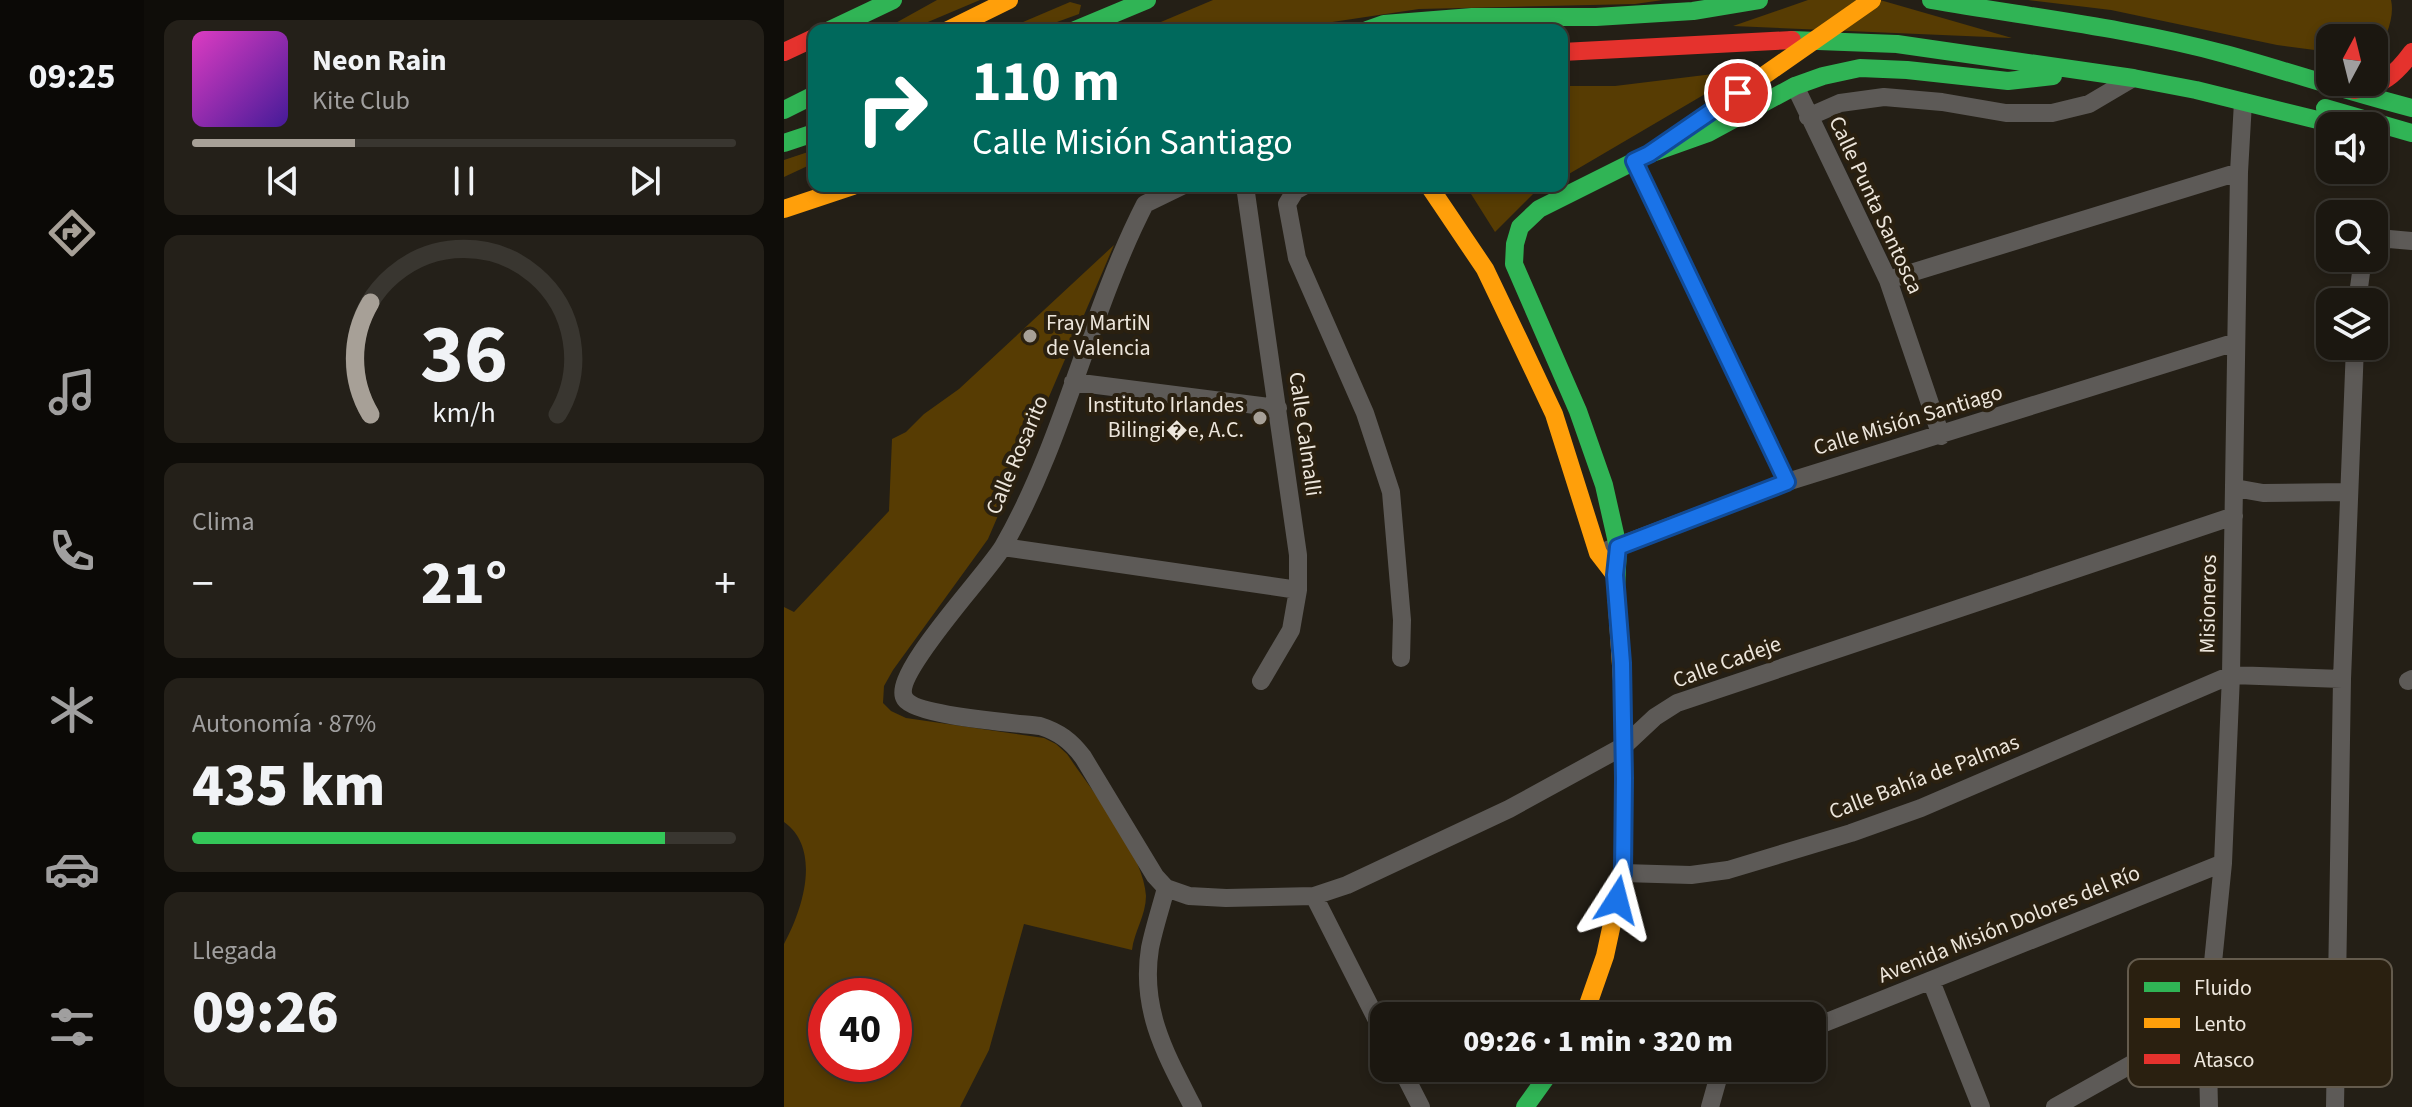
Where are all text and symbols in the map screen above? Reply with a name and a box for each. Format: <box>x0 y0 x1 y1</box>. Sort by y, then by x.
north arrow <box>2316 24 2388 96</box>
map controls <box>2316 24 2388 360</box>
text: Neon Rain <box>312 39 447 82</box>
text: 110 m <box>972 43 1120 122</box>
text: 09:25 <box>29 51 115 102</box>
icon: right <box>840 56 944 160</box>
pin <box>1704 59 1772 127</box>
icon: arrive <box>1716 71 1760 115</box>
text: Kite Club <box>312 82 410 119</box>
street label: Calle Punta Santosca <box>1821 111 1931 299</box>
button: sound <box>2316 112 2388 184</box>
text: Calle Misión Santiago <box>972 117 1293 168</box>
icon: previous <box>261 159 305 203</box>
icon: pause <box>442 159 486 203</box>
icon: next <box>623 159 667 203</box>
button: search <box>2316 200 2388 272</box>
icon: directions <box>44 205 100 261</box>
button: layers <box>2316 288 2388 360</box>
text: 36 <box>420 295 508 413</box>
place label: Fray MartiN de Valencia <box>1046 307 1151 364</box>
marker: Fray MartiN de Valencia <box>1021 327 1039 345</box>
icon: music <box>44 364 100 420</box>
street label: Calle Calmalli <box>1280 370 1330 498</box>
street label: Calle Misión Santiago <box>1810 376 2006 464</box>
place label: Instituto Irlandes Bilingi�e, A.C. <box>1087 389 1244 446</box>
street label: Calle Rosarito <box>978 390 1056 520</box>
text: km/h <box>432 393 496 433</box>
marker: Instituto Irlandes Bilingi�e, A.C. <box>1251 409 1269 427</box>
text: Clima <box>192 503 255 540</box>
icon: phone <box>44 523 100 579</box>
text: 21° <box>421 542 507 627</box>
text: − <box>192 553 214 616</box>
text: + <box>714 553 736 616</box>
street label: Misioneros <box>2191 554 2225 654</box>
street label: Calle Cadeje <box>1668 628 1786 696</box>
icon: climate <box>44 682 100 738</box>
text: Autonomía · 87% <box>192 705 376 742</box>
street label: Calle Bahía de Palmas <box>1824 726 2024 828</box>
text: 435 km <box>192 744 385 829</box>
icon: car <box>44 841 100 897</box>
street label: Avenida Misión Dolores del Río <box>1873 857 2145 991</box>
position arrow <box>1575 858 1659 942</box>
text: Llegada <box>192 932 277 969</box>
legend <box>2128 959 2392 1087</box>
text: 09:26 <box>192 971 339 1056</box>
text: Fluido <box>2194 972 2252 1004</box>
speed limit sign: 40 <box>808 978 912 1082</box>
icon: filters <box>44 999 100 1055</box>
text: Lento <box>2194 1008 2246 1040</box>
text: 09:26 · 1 min · 320 m <box>1463 1020 1733 1063</box>
text: Atasco <box>2194 1044 2254 1076</box>

